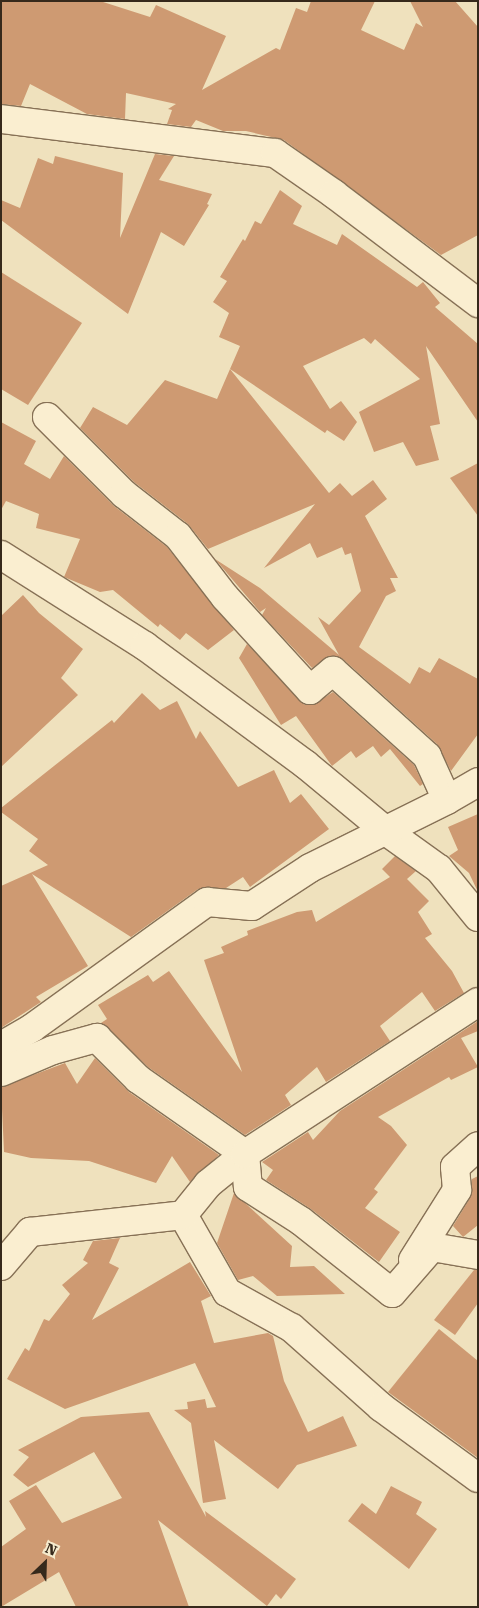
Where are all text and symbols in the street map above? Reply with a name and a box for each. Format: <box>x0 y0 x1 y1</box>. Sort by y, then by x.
north arrow <box>20 1538 70 1588</box>
text: N <box>43 1540 59 1559</box>

